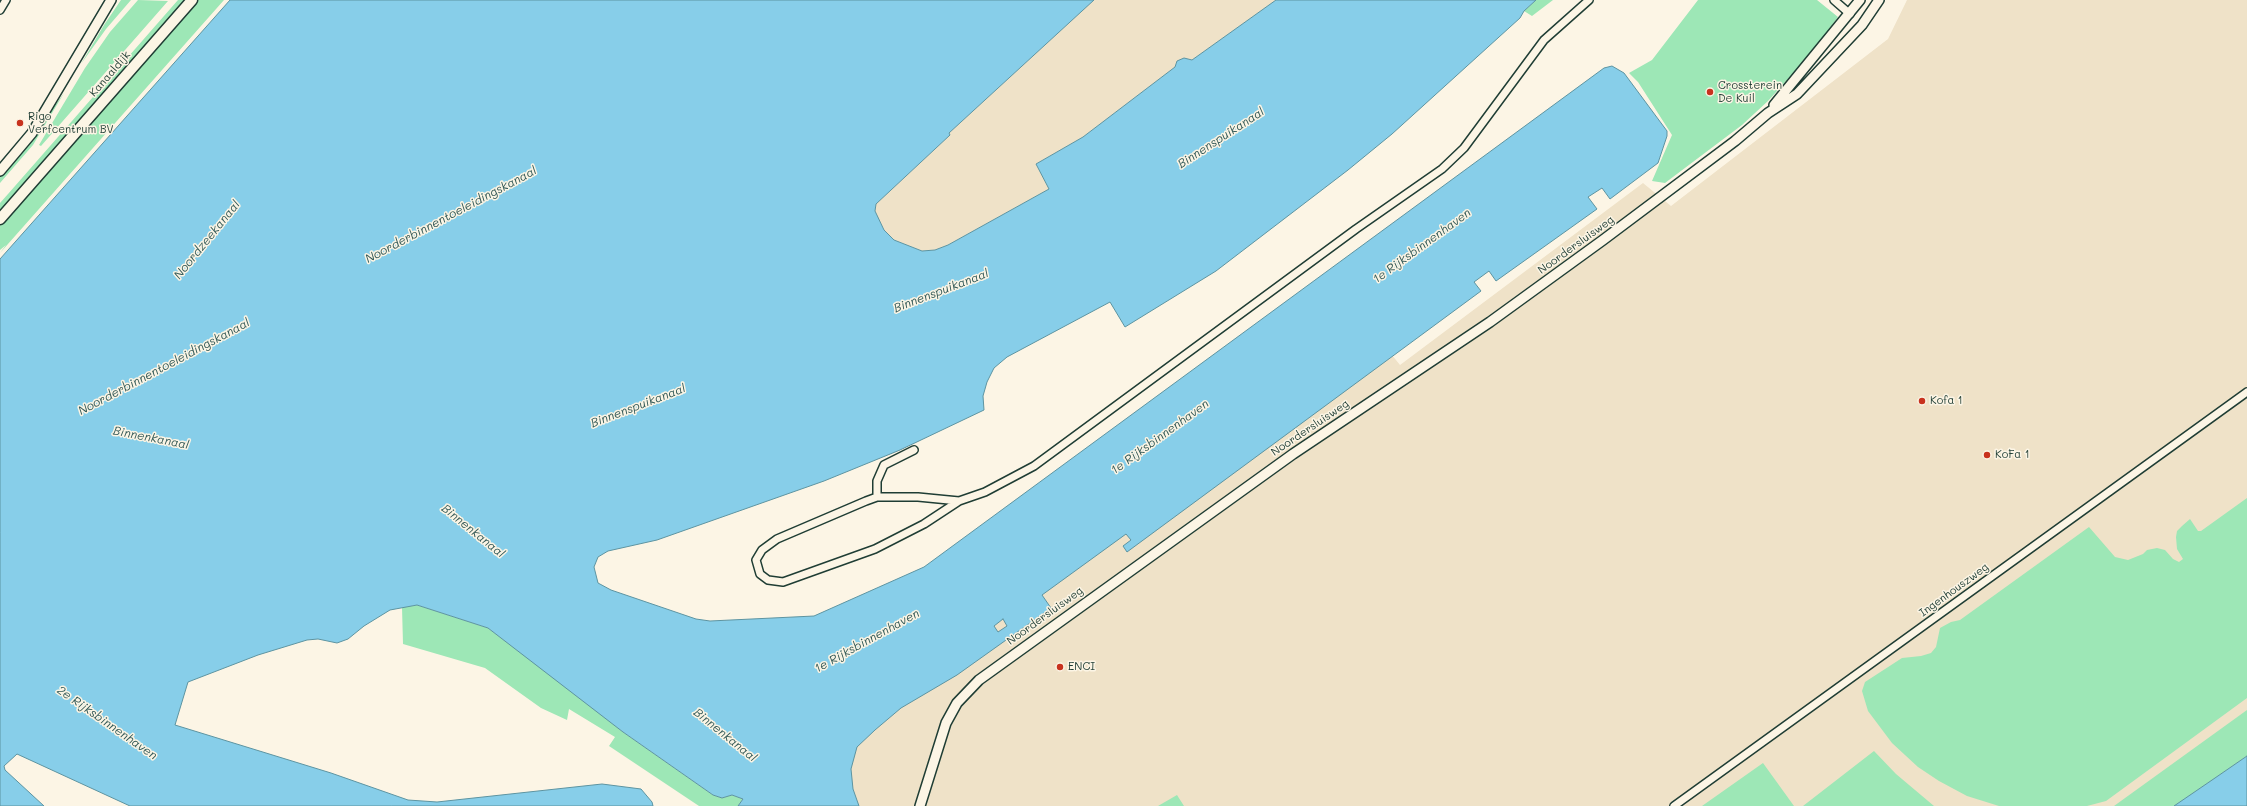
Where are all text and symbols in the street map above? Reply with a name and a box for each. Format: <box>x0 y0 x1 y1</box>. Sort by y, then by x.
street label: Kanaaldijk <box>87 49 133 99</box>
place label: Crossterein De Kuil <box>1718 79 1782 105</box>
marker: Crossterein De Kuil <box>1705 87 1715 97</box>
water label: Binnenspuikanaal <box>1175 105 1267 171</box>
place label: Rigo Verfcentrum BV <box>28 110 114 136</box>
marker: Rigo Verfcentrum BV <box>15 118 25 128</box>
water label: Noorderbinnentoeleidingskanaal <box>363 164 539 266</box>
water label: Noordzeekanaal <box>171 198 243 282</box>
water label: 1e Rijksbinnenhaven <box>1370 206 1474 286</box>
street label: Noordersluisweg <box>1535 213 1617 277</box>
water label: Binnenspuikanaal <box>892 266 990 316</box>
water label: Noorderbinnentoeleidingskanaal <box>76 316 252 418</box>
water label: Binnenspuikanaal <box>589 381 687 431</box>
place label: Kofa 1 <box>1930 394 1963 408</box>
marker: Kofa 1 <box>1917 396 1927 406</box>
water label: 1e Rijksbinnenhaven <box>1108 397 1212 477</box>
street label: Noordersluisweg <box>1269 397 1351 459</box>
water label: Binnenkanaal <box>112 424 190 452</box>
place label: KoFa 1 <box>1995 448 2030 462</box>
marker: KoFa 1 <box>1982 450 1992 460</box>
water label: Binnenkanaal <box>439 501 507 561</box>
street label: Ingenhouszweg <box>1917 561 1991 619</box>
street label: Noordersluisweg <box>1004 584 1086 648</box>
water label: 1e Rijksbinnenhaven <box>812 606 922 676</box>
place label: ENCI <box>1068 660 1095 674</box>
marker: ENCI <box>1055 662 1065 672</box>
water label: 2e Rijksbinnenhaven <box>54 683 160 763</box>
water label: Binnenkanaal <box>691 705 759 765</box>

